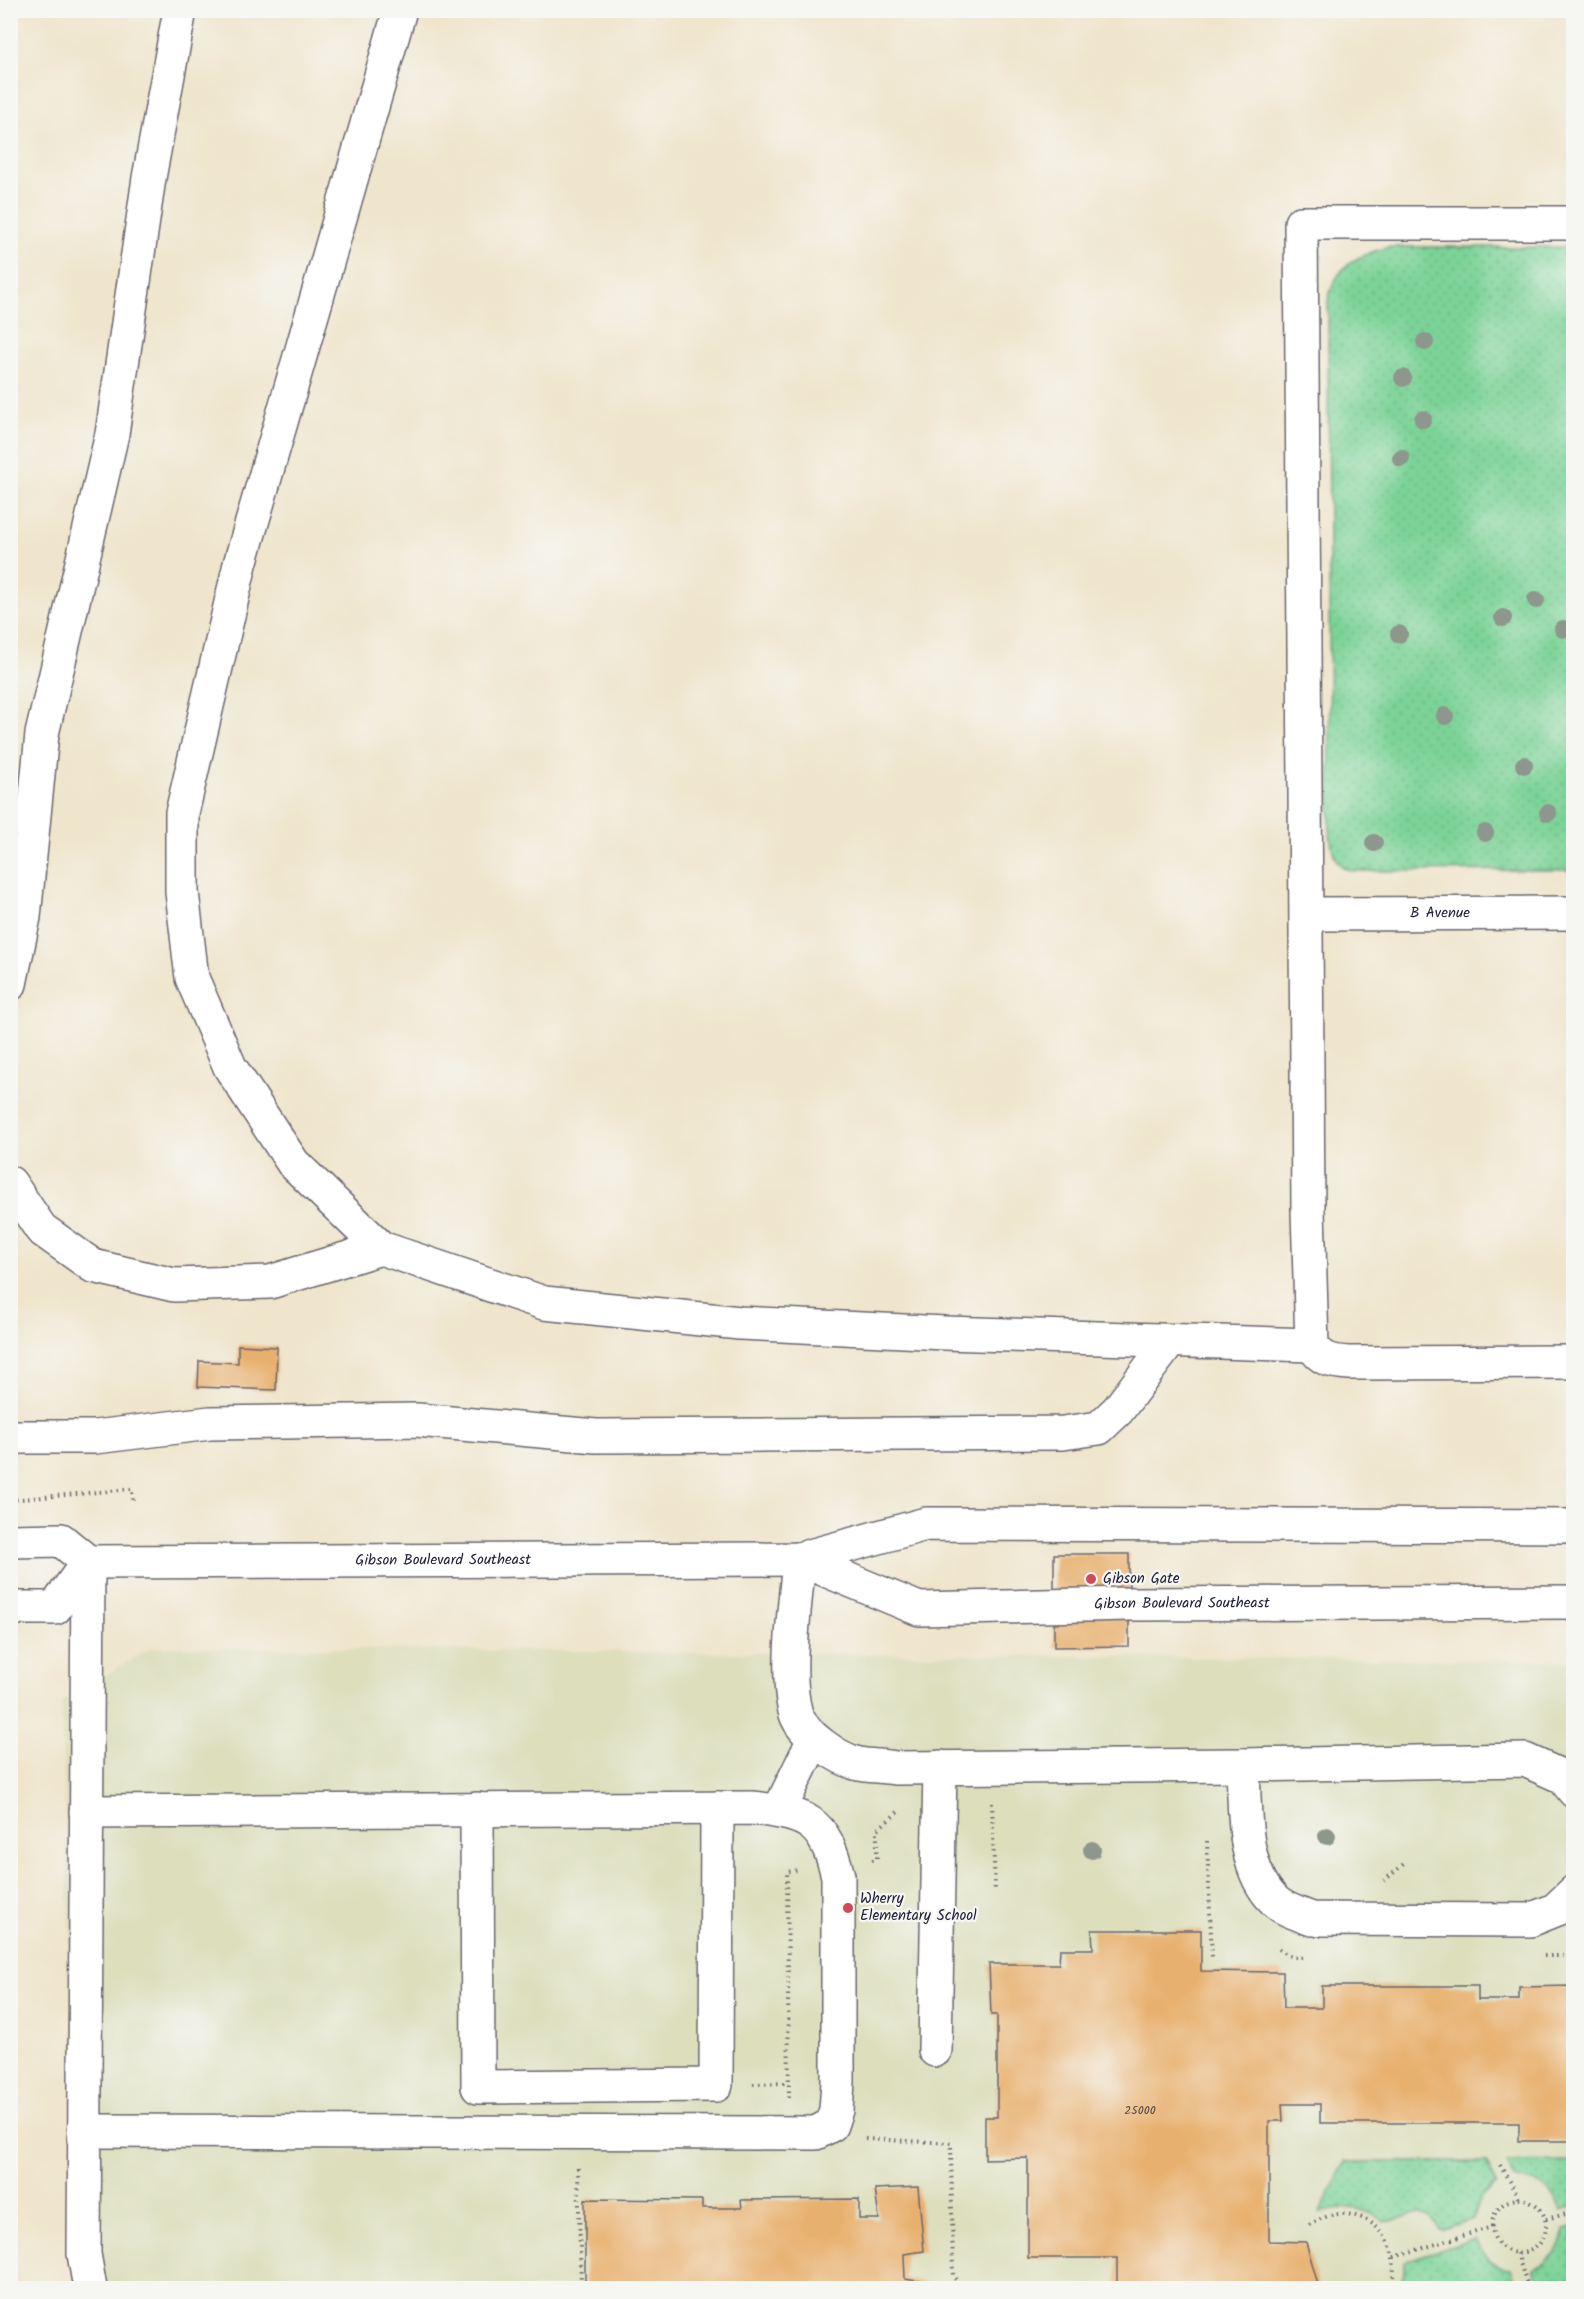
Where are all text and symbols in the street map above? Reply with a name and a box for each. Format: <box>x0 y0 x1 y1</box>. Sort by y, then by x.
street label: B Avenue <box>1410 901 1470 926</box>
street label: Gibson Boulevard Southeast <box>355 1548 531 1573</box>
place label: Gibson Gate <box>1103 1567 1180 1591</box>
marker: Gibson Gate <box>1084 1572 1098 1586</box>
street label: Gibson Boulevard Southeast <box>1094 1591 1270 1617</box>
place label: Wherry Elementary School <box>860 1887 977 1928</box>
marker: Wherry Elementary School <box>841 1901 855 1915</box>
house number: 25000 <box>1124 2101 1156 2120</box>

